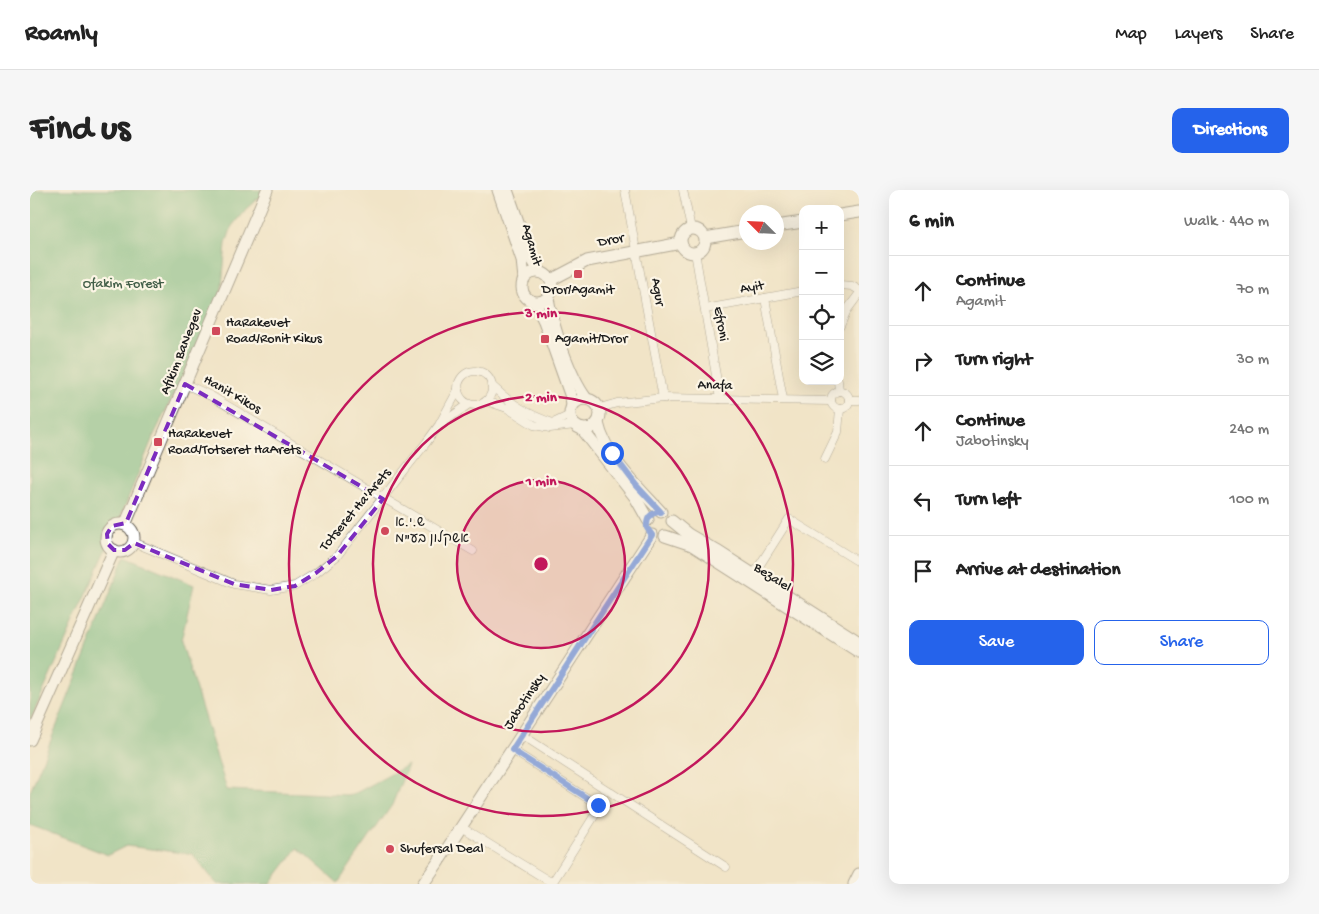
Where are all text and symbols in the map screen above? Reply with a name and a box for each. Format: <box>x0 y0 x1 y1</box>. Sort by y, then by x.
text: Roamly <box>25 20 98 49</box>
text: Map <box>1115 24 1147 45</box>
text: Layers <box>1175 24 1222 45</box>
text: Share <box>1250 24 1294 45</box>
button: Directions <box>1172 108 1289 153</box>
text: Find us <box>30 110 130 151</box>
north arrow <box>739 205 784 250</box>
map controls <box>799 205 844 385</box>
button: + <box>799 205 844 250</box>
text: 6 min <box>909 210 954 235</box>
text: Walk · 440 m <box>1184 213 1269 232</box>
street label: Agamit <box>517 222 545 269</box>
street label: Dror <box>595 230 627 252</box>
button: − <box>799 250 844 295</box>
marker: Dror/Agamit <box>572 268 584 280</box>
text: Continue <box>956 270 1025 293</box>
park label: Ofakim Forest <box>83 276 165 293</box>
street label: Agur <box>646 277 668 308</box>
street label: Ayit <box>739 277 767 298</box>
icon: ahead <box>909 277 937 305</box>
text: 70 m <box>1236 281 1269 300</box>
place label: Dror/Agamit <box>541 282 615 299</box>
text: Agamit <box>956 293 1005 312</box>
button: locate <box>799 295 844 340</box>
text: 3 min <box>524 305 558 323</box>
street label: Efroni <box>709 305 731 343</box>
street label: Afikim BaNegev <box>157 307 207 397</box>
place label: HaRakevet Road/Ronit Kikus <box>226 315 323 348</box>
marker: HaRakevet Road/Ronit Kikus <box>210 325 222 337</box>
place label: Agamit/Dror <box>555 331 628 348</box>
marker: Agamit/Dror <box>539 333 551 345</box>
button: layers <box>799 340 844 385</box>
icon: right <box>909 347 937 375</box>
text: Turn right <box>956 349 1032 372</box>
text: 30 m <box>1236 351 1269 370</box>
street label: Hanit Kikos <box>200 372 265 419</box>
street label: Anafa <box>697 377 734 395</box>
text: 2 min <box>525 389 558 407</box>
text: Continue <box>956 410 1025 433</box>
icon: ahead <box>909 417 937 445</box>
text: 240 m <box>1229 421 1269 440</box>
place label: HaRakevet Road/Totseret HaArets <box>168 426 302 459</box>
text: Jabotinsky <box>956 433 1029 452</box>
marker: HaRakevet Road/Totseret HaArets <box>152 436 164 448</box>
route start <box>601 442 624 465</box>
street label: Totseret Ha'Arets <box>316 465 396 556</box>
text: 1 min <box>525 473 557 491</box>
icon: left <box>909 487 937 515</box>
text: Turn left <box>956 489 1020 512</box>
text: 100 m <box>1229 491 1269 510</box>
place label: ש.י.א אשקלון בע"מ <box>395 515 469 548</box>
marker: ש.י.א אשקלון בע"מ <box>379 525 391 537</box>
centre of rings <box>532 555 550 573</box>
icon: arrive <box>909 557 937 585</box>
street label: Bezalel <box>749 559 794 596</box>
text: Arrive at destination <box>956 559 1120 582</box>
button: Save <box>909 620 1084 665</box>
button: Share <box>1094 620 1269 665</box>
street label: Jabotinsky <box>501 671 549 733</box>
route end <box>587 794 610 817</box>
place label: Shufersal Deal <box>400 841 484 858</box>
marker: Shufersal Deal <box>384 843 396 855</box>

